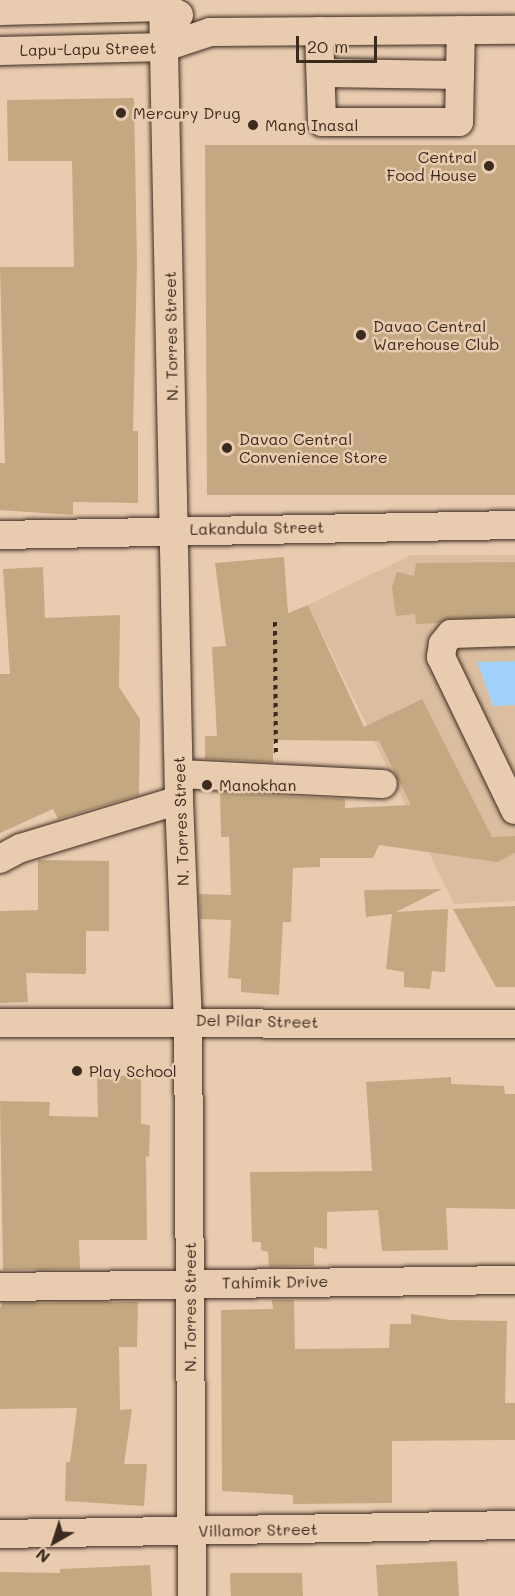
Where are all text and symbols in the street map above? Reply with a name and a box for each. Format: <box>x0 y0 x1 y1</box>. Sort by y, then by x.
scale bar <box>299 24 380 62</box>
text: 20 m <box>307 34 348 58</box>
street label: Lapu-Lapu Street <box>19 38 157 60</box>
place label: Mercury Drug <box>133 103 240 123</box>
marker: Mercury Drug <box>114 106 128 120</box>
place label: Mang Inasal <box>265 115 359 135</box>
marker: Mang Inasal <box>246 118 260 132</box>
place label: Central Food House <box>386 147 477 185</box>
marker: Central Food House <box>482 159 496 173</box>
street label: N. Torres Street <box>160 271 182 401</box>
place label: Davao Central Warehouse Club <box>373 316 499 354</box>
marker: Davao Central Warehouse Club <box>354 328 368 342</box>
place label: Davao Central Convenience Store <box>239 429 388 467</box>
marker: Davao Central Convenience Store <box>220 441 234 455</box>
street label: Lakandula Street <box>190 517 324 539</box>
street label: N. Torres Street <box>169 756 193 886</box>
place label: Manokhan <box>219 775 296 795</box>
marker: Manokhan <box>200 778 214 792</box>
street label: Del Pilar Street <box>195 1010 319 1032</box>
place label: Play School <box>89 1061 177 1081</box>
marker: Play School <box>70 1064 84 1078</box>
street label: N. Torres Street <box>180 1242 200 1372</box>
street label: Tahimik Drive <box>222 1271 328 1293</box>
north arrow <box>24 1512 84 1572</box>
street label: Villamor Street <box>198 1519 318 1541</box>
text: N <box>31 1544 54 1568</box>

